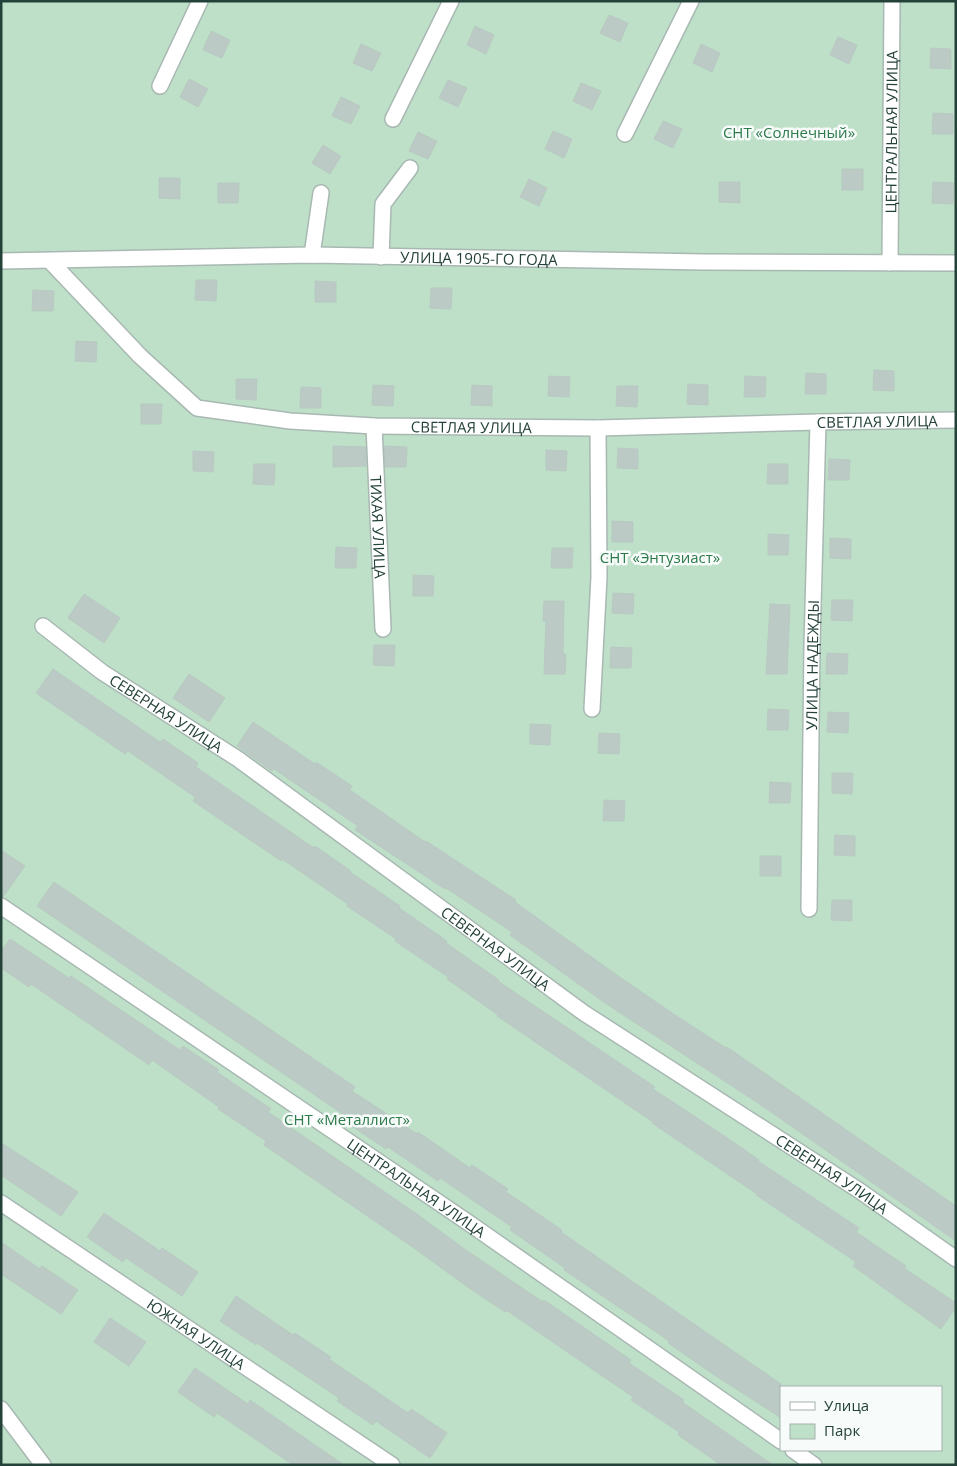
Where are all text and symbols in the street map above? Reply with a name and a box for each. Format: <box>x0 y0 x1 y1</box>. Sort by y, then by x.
street label: ЦЕНТРАЛЬНАЯ УЛИЦА <box>880 50 902 214</box>
park label: СНТ «Солнечный» <box>723 122 855 142</box>
street label: УЛИЦА 1905-ГО ГОДА <box>400 247 558 269</box>
street label: СВЕТЛАЯ УЛИЦА <box>817 410 938 432</box>
street label: СВЕТЛАЯ УЛИЦА <box>411 416 532 437</box>
street label: ТИХАЯ УЛИЦА <box>366 475 391 579</box>
park label: СНТ «Энтузиаст» <box>600 547 720 567</box>
street label: УЛИЦА НАДЕЖДЫ <box>801 600 823 730</box>
street label: СЕВЕРНАЯ УЛИЦА <box>106 669 227 757</box>
street label: СЕВЕРНАЯ УЛИЦА <box>437 902 555 995</box>
park label: СНТ «Металлист» <box>284 1109 410 1129</box>
street label: СЕВЕРНАЯ УЛИЦА <box>772 1129 893 1218</box>
street label: ЦЕНТРАЛЬНАЯ УЛИЦА <box>343 1134 490 1242</box>
street label: ЮЖНАЯ УЛИЦА <box>143 1294 250 1374</box>
legend <box>780 1386 942 1451</box>
text: Улица <box>824 1395 869 1415</box>
text: Парк <box>824 1420 860 1440</box>

